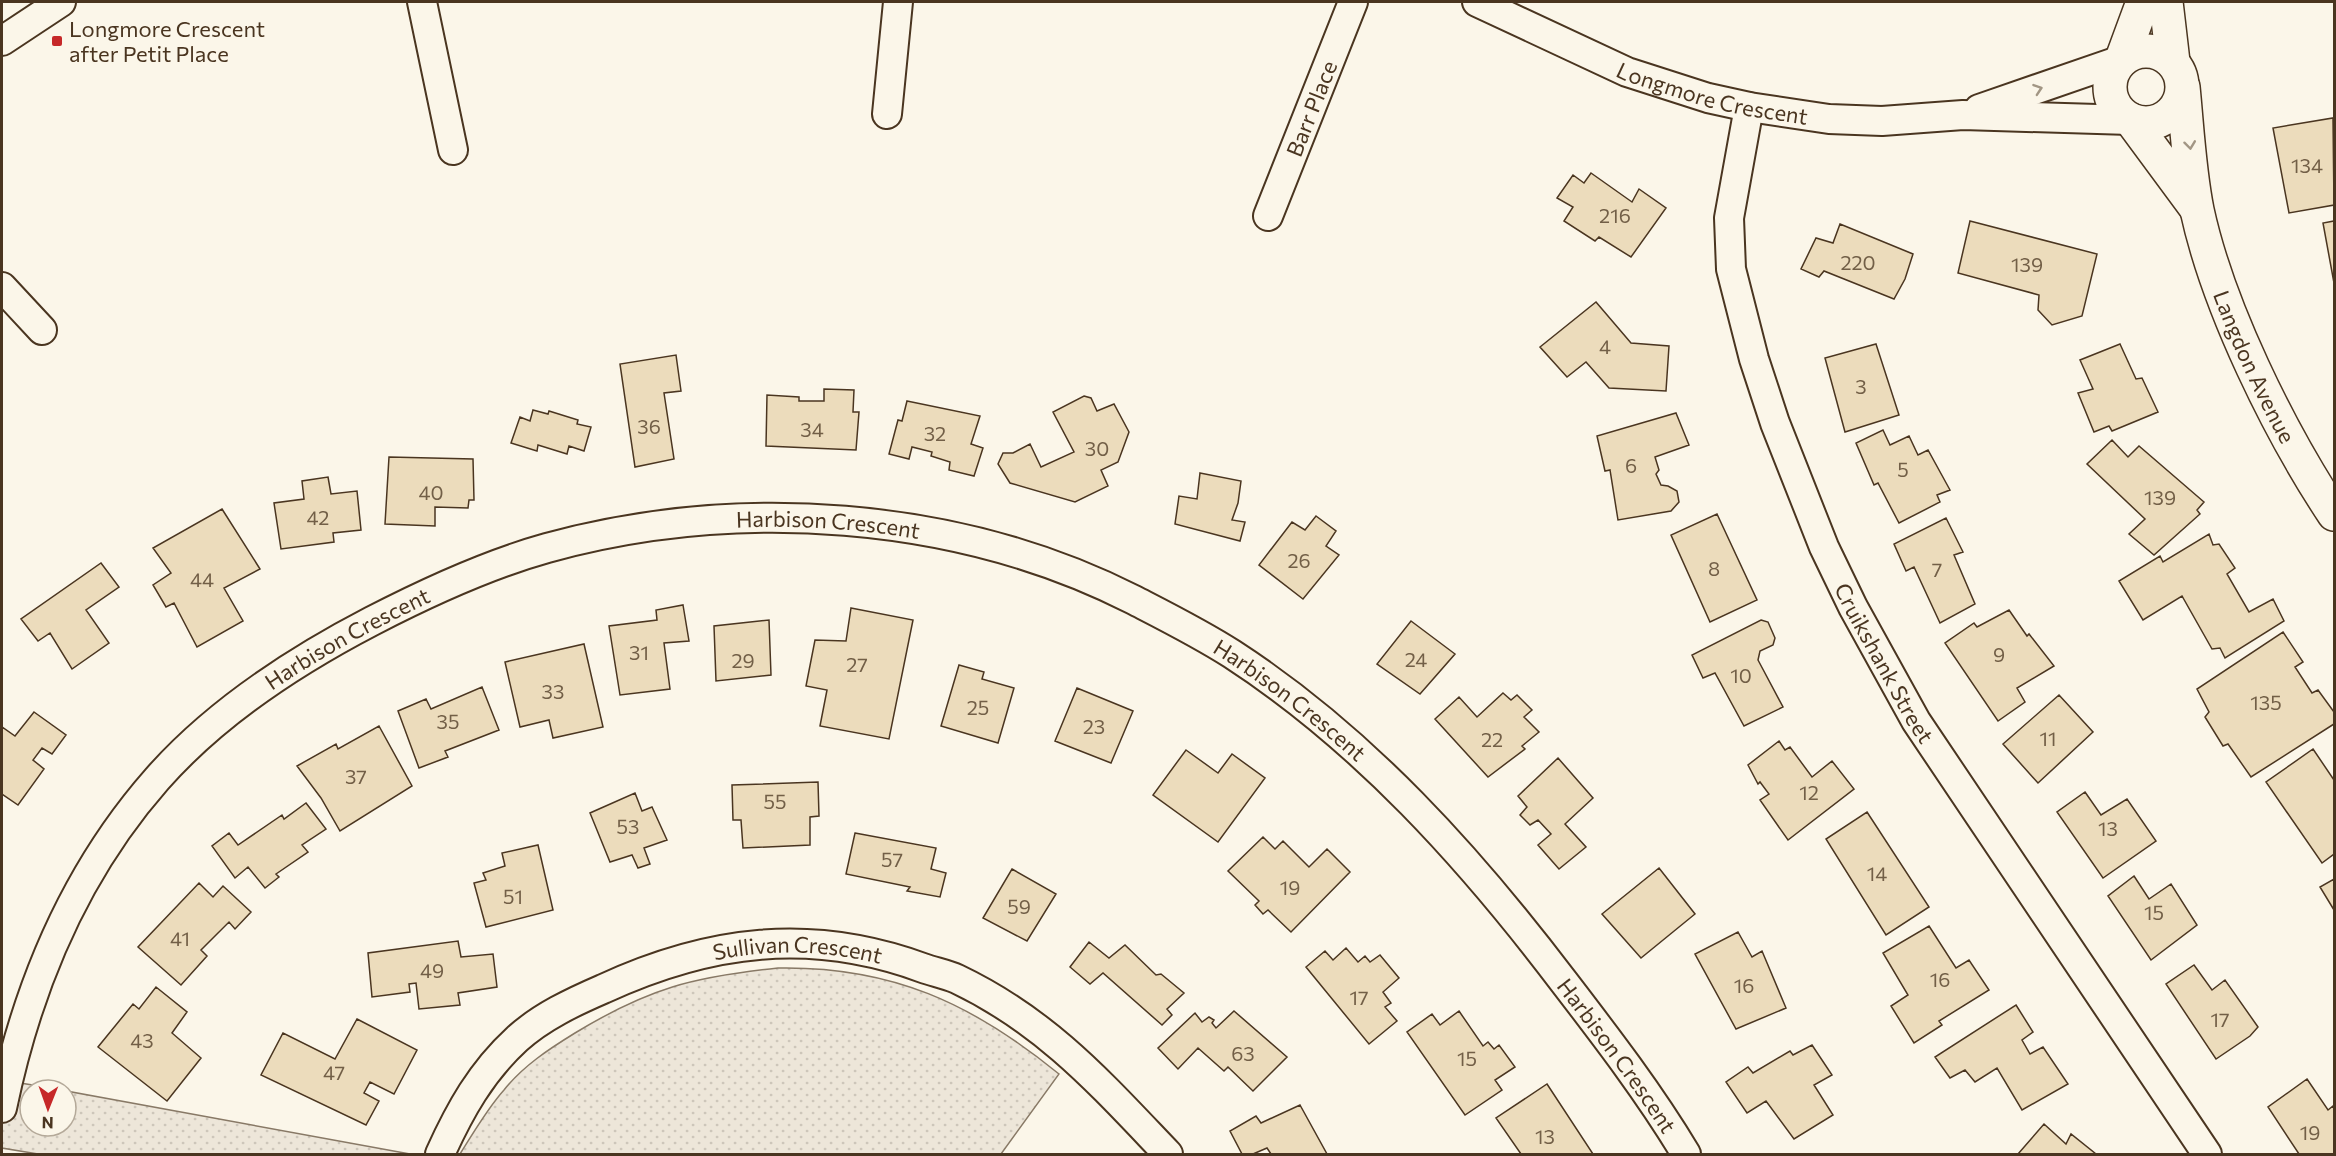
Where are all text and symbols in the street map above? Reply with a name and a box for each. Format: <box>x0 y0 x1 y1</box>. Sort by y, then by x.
place label: Longmore Crescent after Petit Place <box>69 15 265 67</box>
marker: Longmore Crescent after Petit Place <box>50 34 64 48</box>
street label: Barr Place <box>1280 56 1342 160</box>
street label: Longmore Crescent <box>1613 56 1810 129</box>
one-way arrow <box>2032 83 2043 96</box>
one-way arrow <box>2183 140 2195 149</box>
house number: 134 <box>2291 153 2323 177</box>
house number: 216 <box>1599 203 1631 227</box>
house number: 220 <box>1840 250 1876 274</box>
house number: 139 <box>2011 252 2043 276</box>
street label: Langdon Avenue <box>2208 286 2302 447</box>
house number: 4 <box>1599 334 1611 358</box>
house number: 3 <box>1855 374 1867 398</box>
house number: 36 <box>637 414 661 438</box>
house number: 34 <box>800 417 824 441</box>
house number: 32 <box>924 421 946 445</box>
house number: 30 <box>1085 436 1109 460</box>
house number: 6 <box>1625 453 1637 477</box>
house number: 5 <box>1897 457 1909 481</box>
house number: 40 <box>418 480 444 504</box>
house number: 139 <box>2144 485 2176 509</box>
street label: Harbison Crescent <box>735 504 922 544</box>
house number: 42 <box>307 505 329 529</box>
house number: 26 <box>1287 548 1311 572</box>
house number: 8 <box>1708 556 1720 580</box>
house number: 7 <box>1932 557 1942 581</box>
house number: 44 <box>190 567 214 591</box>
street label: Cruikshank Street <box>1830 578 1940 748</box>
street label: Harbison Crescent <box>259 581 434 695</box>
street label: Harbison Crescent <box>1209 633 1372 766</box>
house number: 31 <box>629 640 649 664</box>
house number: 9 <box>1993 642 2005 666</box>
house number: 24 <box>1405 647 1427 671</box>
house number: 29 <box>731 648 755 672</box>
house number: 27 <box>846 652 868 676</box>
house number: 10 <box>1730 663 1752 687</box>
house number: 33 <box>542 679 564 703</box>
house number: 135 <box>2250 690 2282 714</box>
house number: 25 <box>967 695 989 719</box>
house number: 35 <box>437 709 459 733</box>
house number: 23 <box>1083 714 1105 738</box>
house number: 11 <box>2039 726 2057 750</box>
house number: 22 <box>1481 727 1503 751</box>
house number: 37 <box>345 764 367 788</box>
house number: 12 <box>1799 780 1819 804</box>
house number: 55 <box>764 789 786 813</box>
house number: 53 <box>617 814 639 838</box>
house number: 13 <box>2098 816 2118 840</box>
house number: 57 <box>881 847 903 871</box>
house number: 14 <box>1867 861 1887 885</box>
house number: 19 <box>1280 875 1300 899</box>
house number: 51 <box>503 884 523 908</box>
house number: 59 <box>1007 894 1031 918</box>
house number: 15 <box>2144 900 2164 924</box>
house number: 41 <box>170 926 190 950</box>
street label: Sullivan Crescent <box>710 930 885 968</box>
house number: 49 <box>420 958 444 982</box>
house number: 16 <box>1930 967 1950 991</box>
street label: Harbison Crescent <box>1552 972 1683 1138</box>
house number: 16 <box>1734 973 1754 997</box>
house number: 17 <box>1349 985 1369 1009</box>
house number: 17 <box>2210 1007 2230 1031</box>
house number: 43 <box>130 1028 154 1052</box>
house number: 63 <box>1231 1041 1255 1065</box>
house number: 15 <box>1457 1046 1477 1070</box>
house number: 47 <box>323 1060 345 1084</box>
north arrow <box>18 1078 78 1138</box>
text: N <box>42 1114 54 1133</box>
house number: 19 <box>2300 1120 2320 1144</box>
house number: 13 <box>1535 1124 1555 1148</box>

